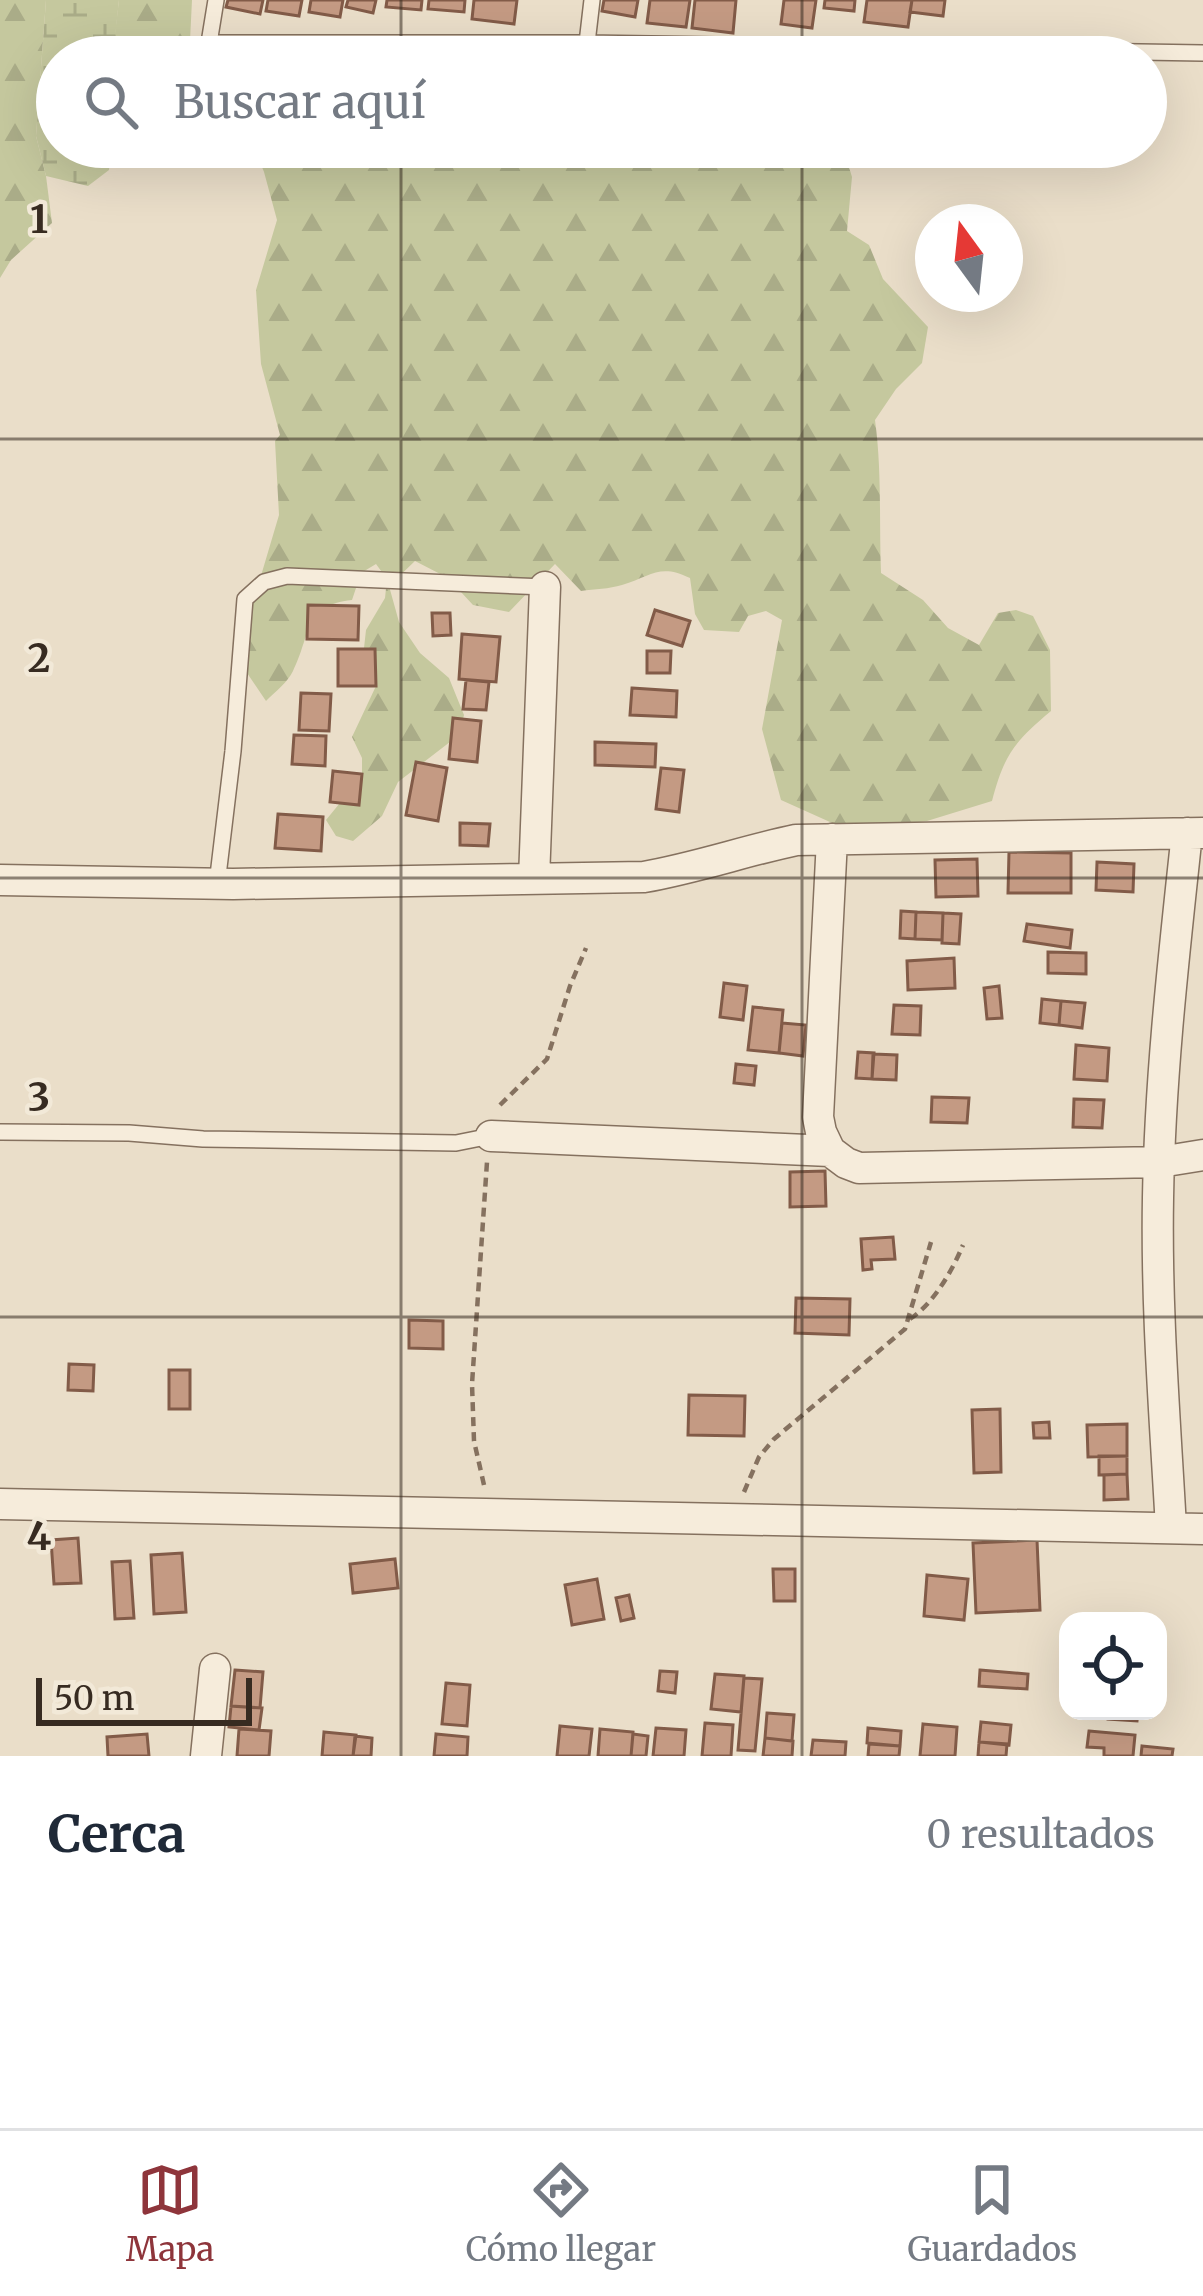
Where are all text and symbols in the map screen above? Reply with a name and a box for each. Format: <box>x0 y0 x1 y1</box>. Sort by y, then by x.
search box <box>36 36 1167 168</box>
icon: search <box>78 69 144 135</box>
text: Buscar aquí <box>174 74 425 130</box>
text: 1 <box>30 195 48 244</box>
north arrow <box>915 204 1023 312</box>
text: 2 <box>28 634 50 683</box>
text: 3 <box>28 1073 50 1122</box>
text: 4 <box>27 1512 52 1561</box>
map controls <box>1059 1612 1167 1720</box>
button: locate <box>1059 1612 1167 1720</box>
scale bar <box>36 1672 252 1725</box>
text: 50 m <box>54 1678 135 1719</box>
text: Cerca <box>48 1802 186 1866</box>
text: 0 resultados <box>926 1810 1155 1859</box>
tab: Mapa <box>126 2157 214 2270</box>
tab: Cómo llegar <box>466 2157 656 2270</box>
tab: Guardados <box>908 2157 1077 2270</box>

